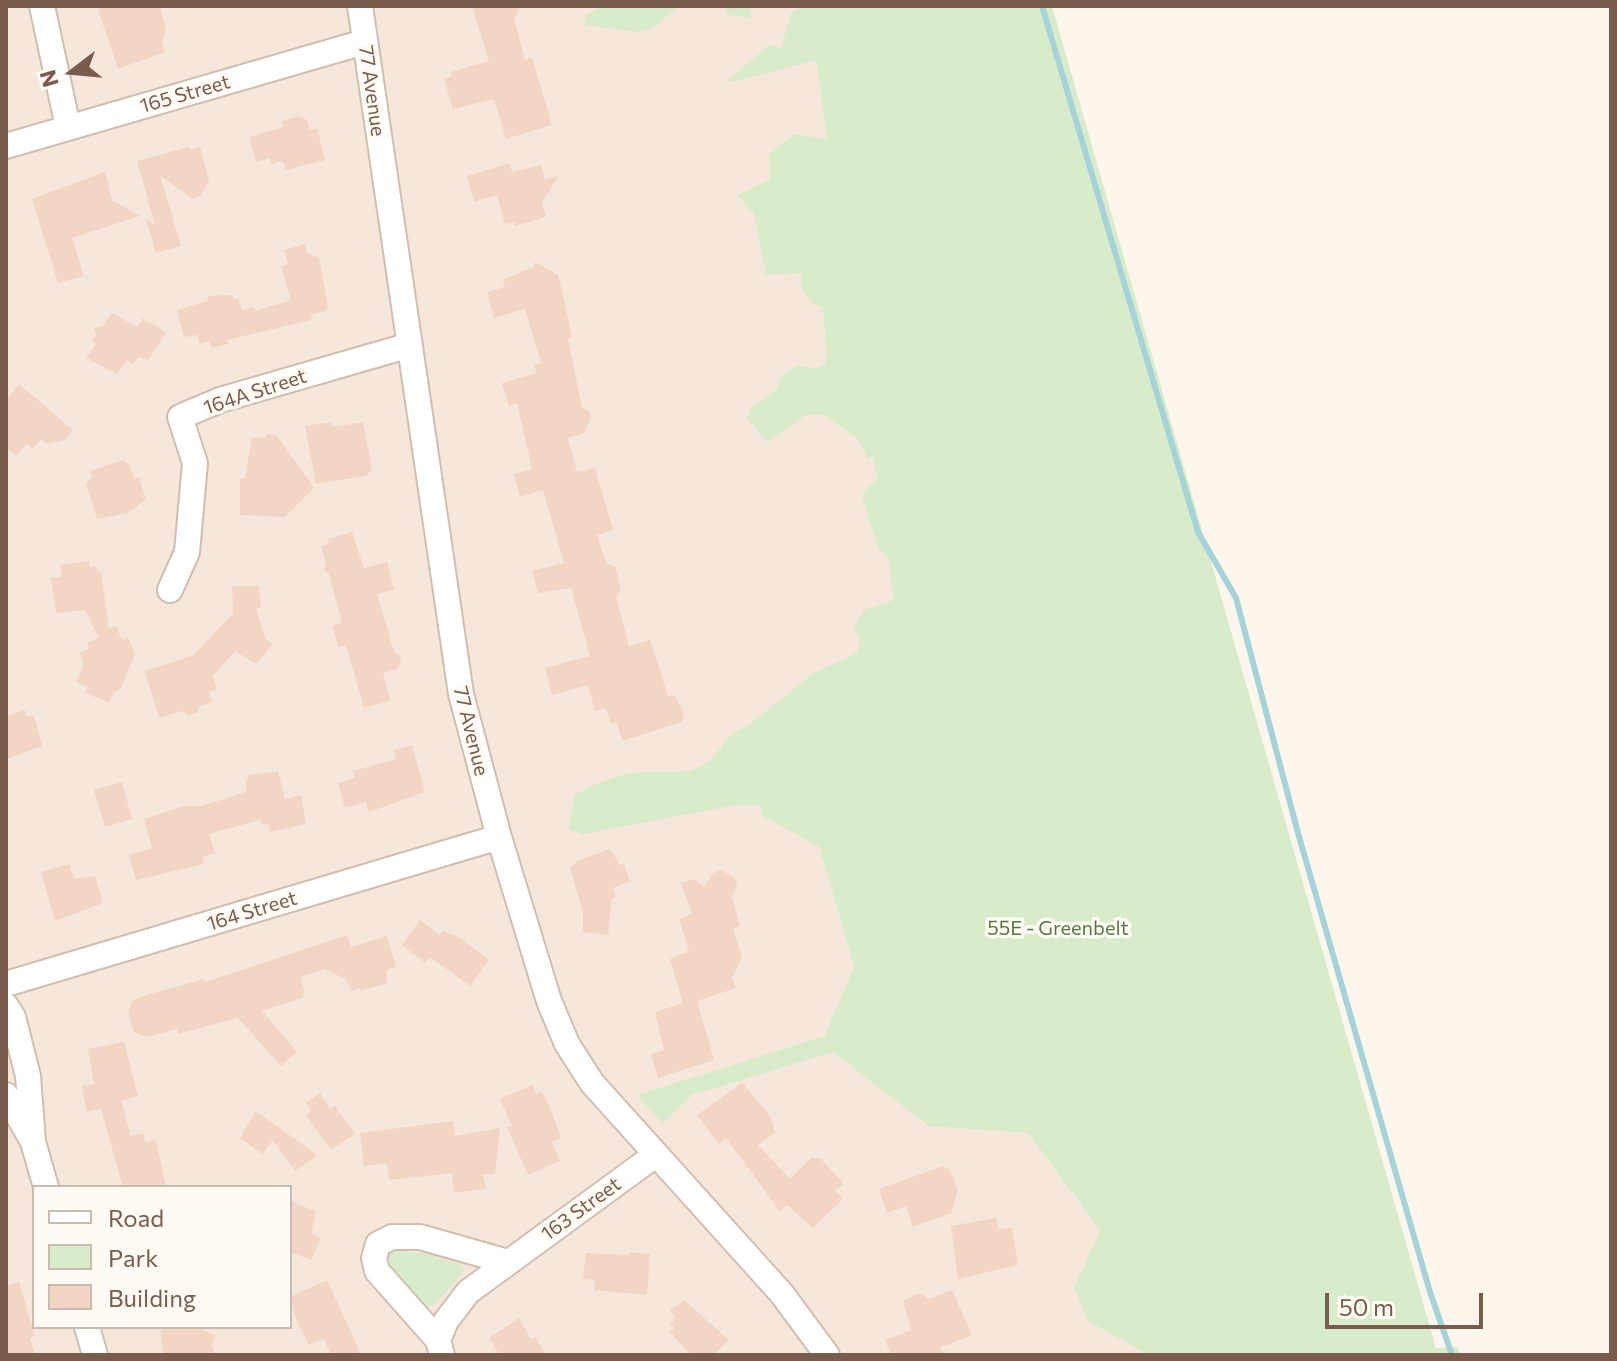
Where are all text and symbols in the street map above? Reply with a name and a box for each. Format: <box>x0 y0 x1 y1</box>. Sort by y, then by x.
north arrow <box>32 32 112 112</box>
street label: 77 Avenue <box>354 44 390 138</box>
text: N <box>33 67 64 90</box>
street label: 165 Street <box>137 70 233 118</box>
street label: 164A Street <box>200 364 310 420</box>
street label: 77 Avenue <box>448 684 494 778</box>
street label: 164 Street <box>204 886 300 936</box>
park label: 55E - Greenbelt <box>987 916 1129 940</box>
street label: 163 Street <box>537 1172 625 1246</box>
legend <box>32 1185 292 1329</box>
text: Road <box>108 1203 164 1232</box>
text: Park <box>108 1243 158 1272</box>
scale bar <box>1329 1277 1487 1327</box>
text: Building <box>108 1283 196 1312</box>
text: 50 m <box>1339 1292 1394 1321</box>

